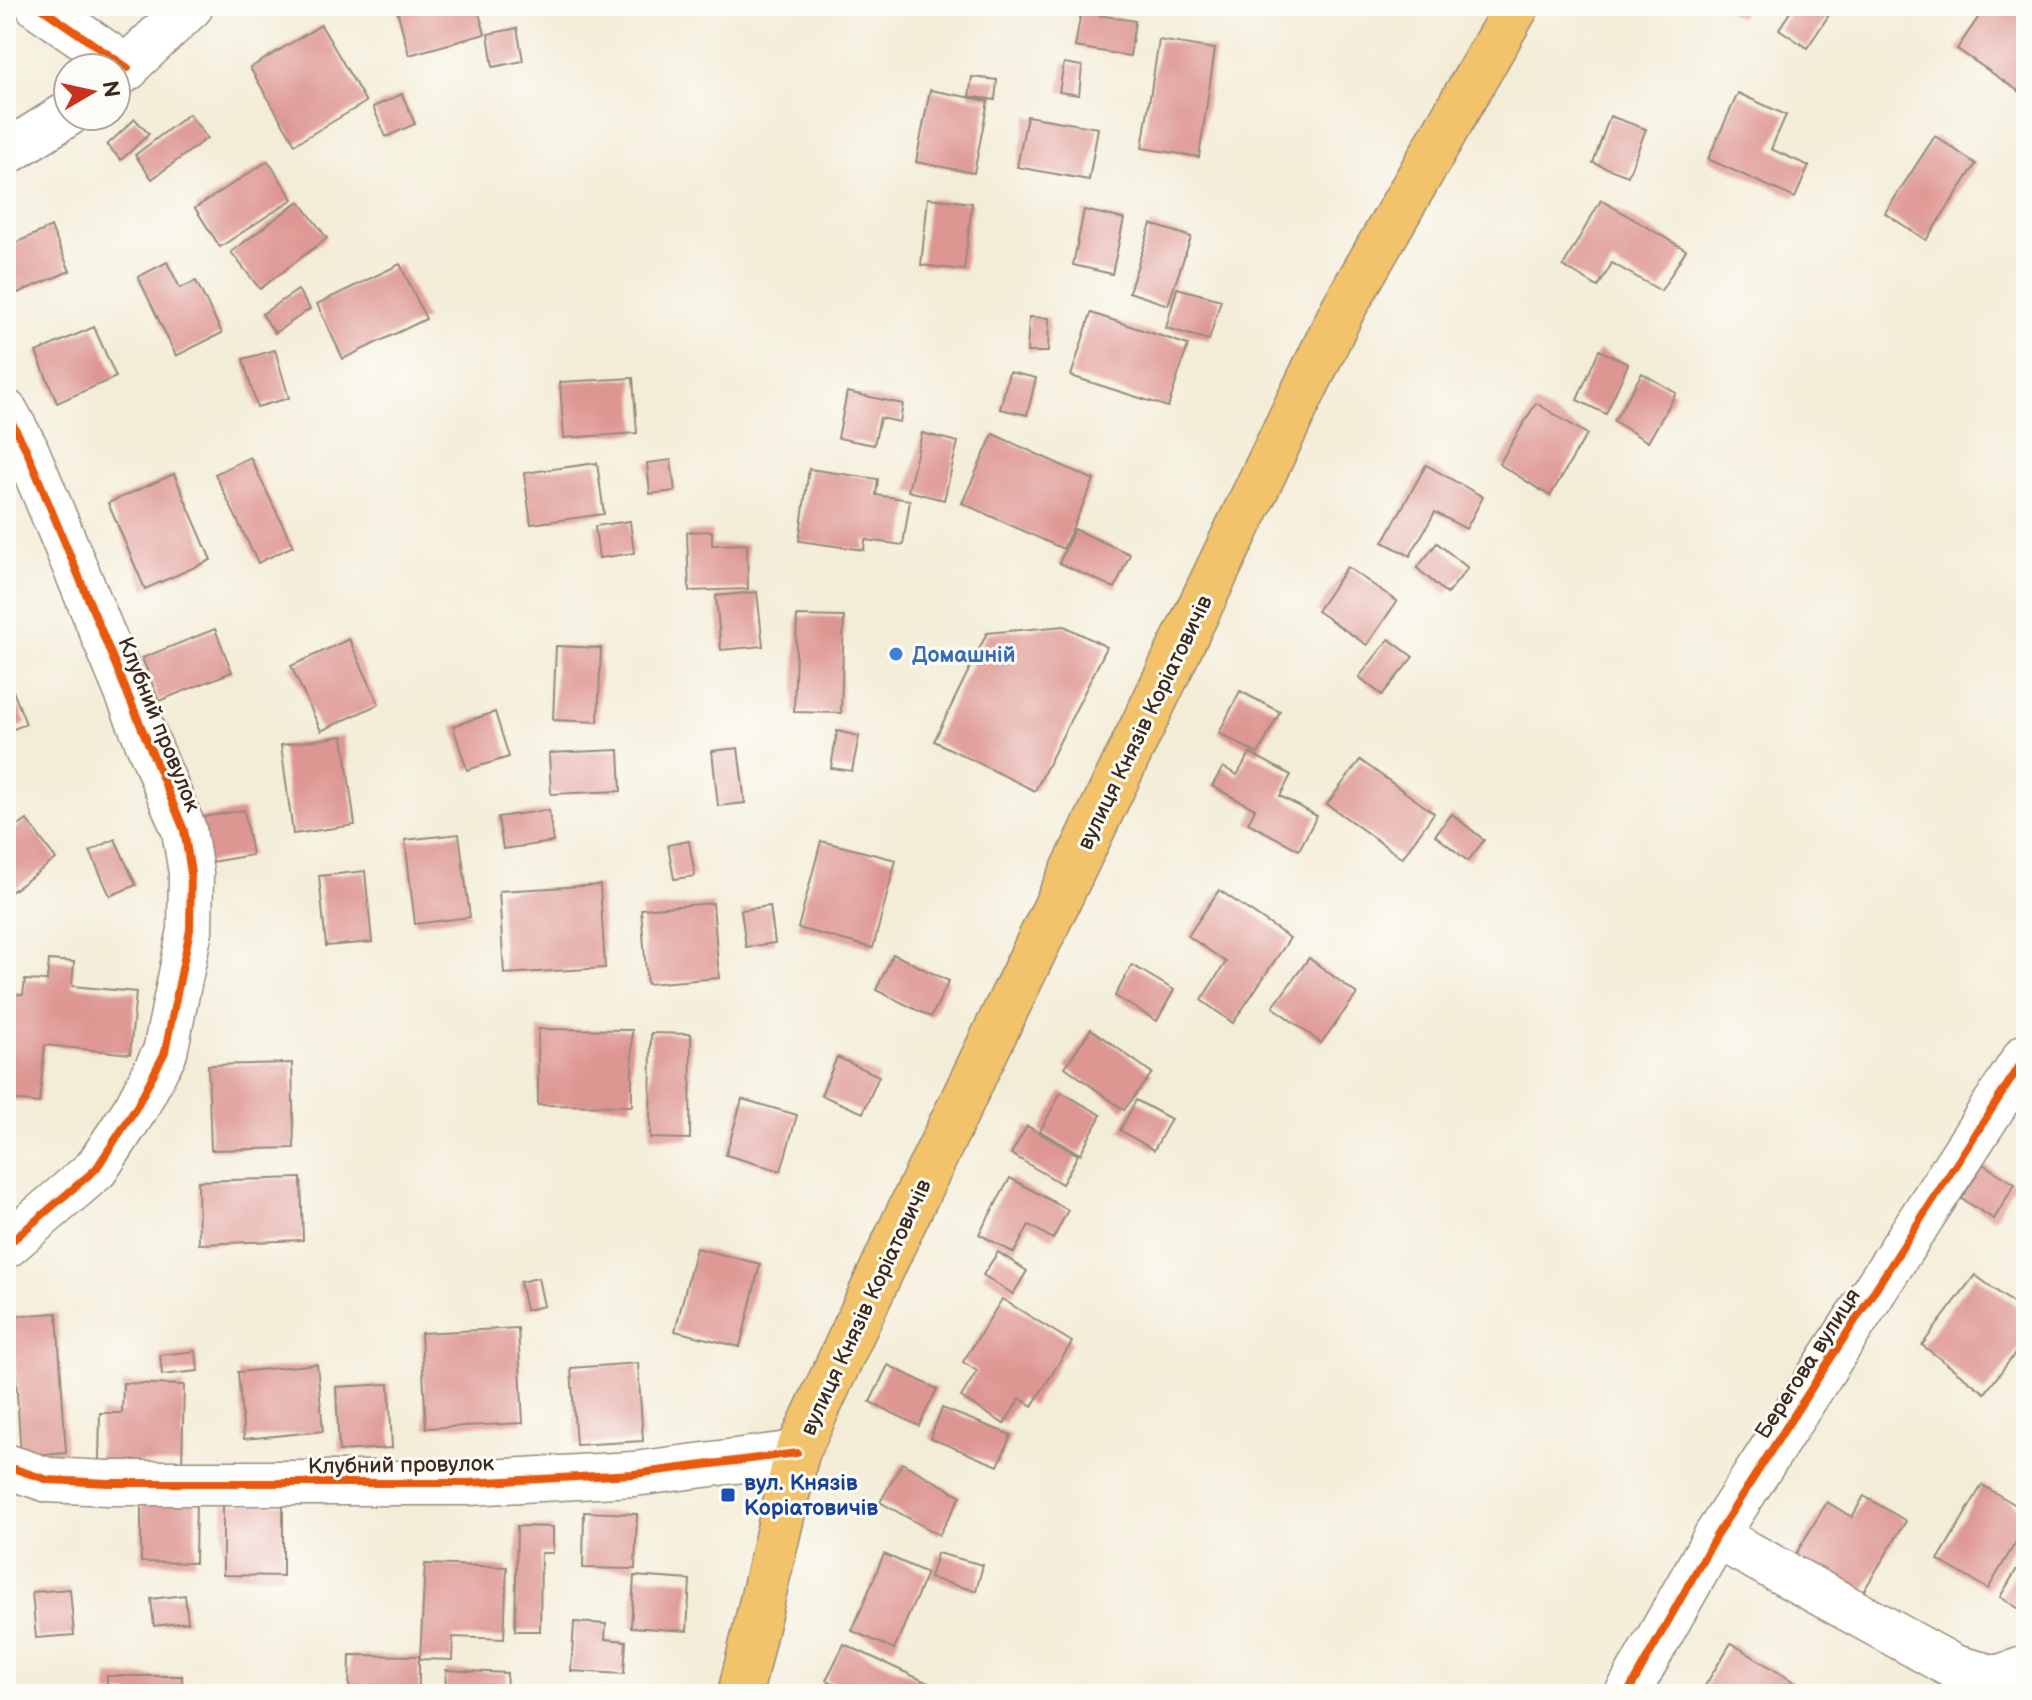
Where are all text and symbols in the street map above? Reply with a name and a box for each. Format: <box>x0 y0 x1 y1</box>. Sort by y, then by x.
north arrow <box>52 52 132 132</box>
text: N <box>96 79 125 99</box>
street label: вулиця Князів Коріатовичів <box>1072 591 1219 854</box>
street label: Клубний провулок <box>111 633 206 816</box>
place label: Домашній <box>912 642 1015 669</box>
marker: Домашній <box>887 645 905 663</box>
street label: вулиця Князів Коріатовичів <box>795 1175 938 1440</box>
street label: Берегова вулиця <box>1750 1284 1867 1444</box>
street label: Клубний провулок <box>308 1450 495 1481</box>
place label: вул. Князів Коріатовичів <box>744 1470 878 1522</box>
marker: вул. Князів Коріатовичів <box>719 1486 737 1504</box>

